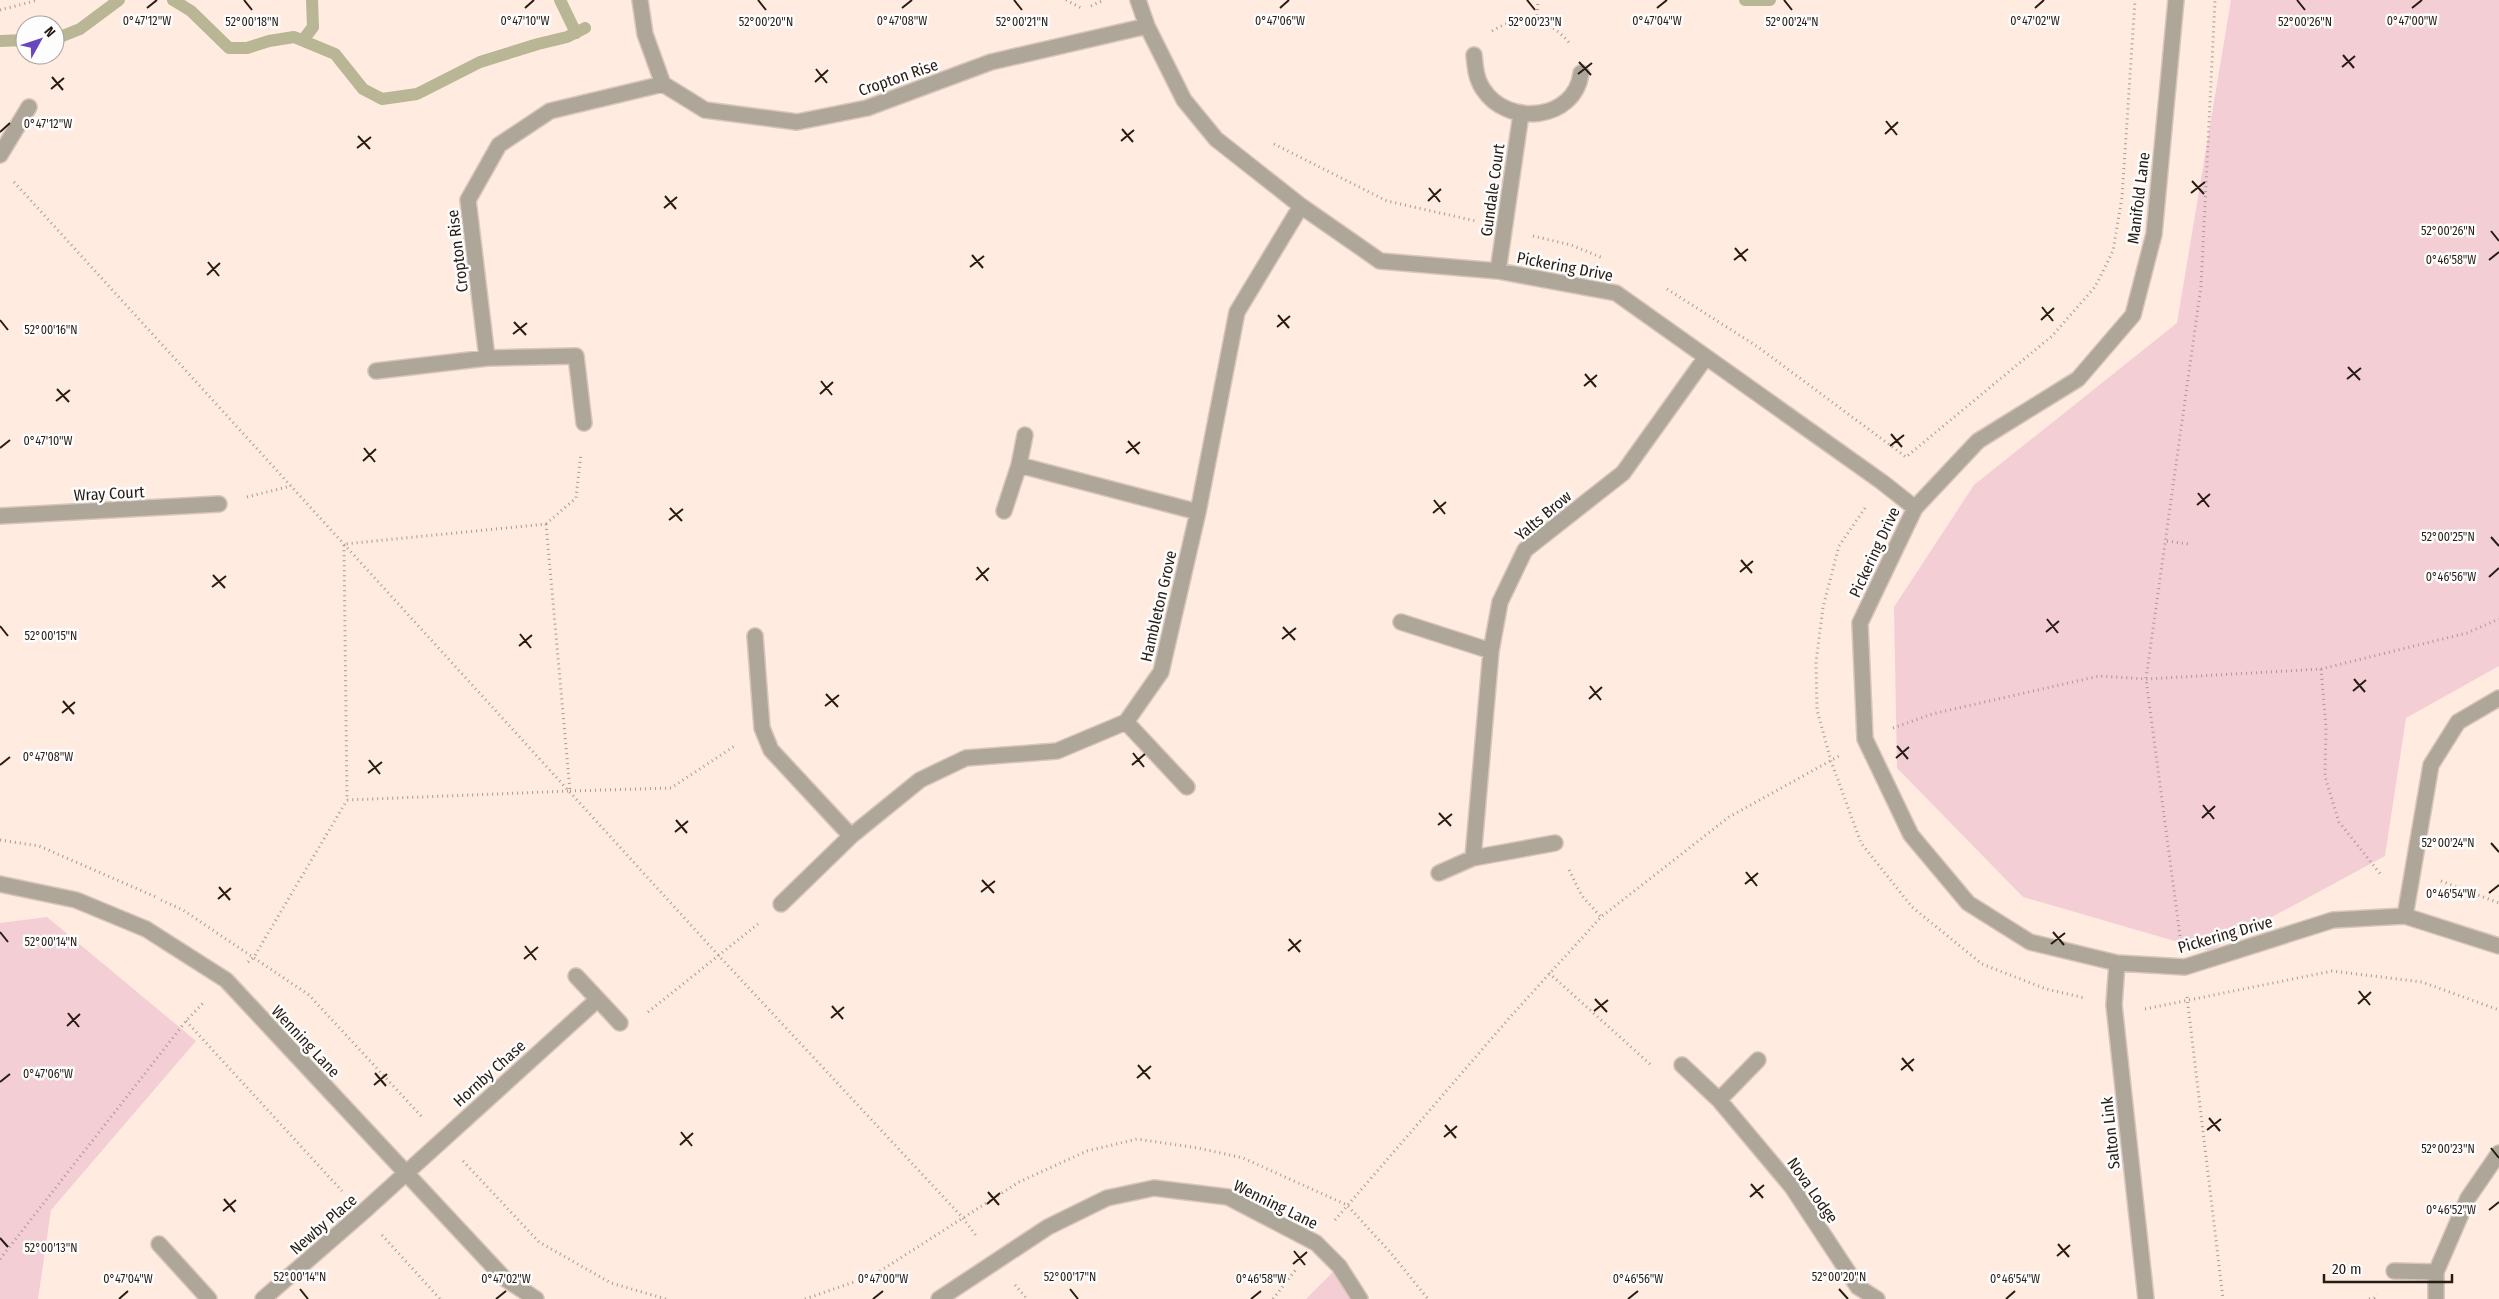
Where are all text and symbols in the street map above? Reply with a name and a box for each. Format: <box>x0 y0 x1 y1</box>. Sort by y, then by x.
text: 0°47'12"W <box>123 14 171 28</box>
text: 0°47'10"W <box>500 14 550 28</box>
text: 0°47'08"W <box>877 14 927 28</box>
text: 0°47'06"W <box>1255 14 1305 28</box>
text: 0°47'04"W <box>1632 14 1682 28</box>
text: 0°47'02"W <box>2010 14 2060 28</box>
text: 0°47'00"W <box>2387 14 2437 28</box>
north arrow <box>15 15 65 65</box>
text: 52°00'18"N <box>225 15 279 29</box>
text: 52°00'20"N <box>739 15 793 29</box>
text: 52°00'21"N <box>996 15 1048 29</box>
text: 52°00'23"N <box>1508 15 1562 29</box>
text: 52°00'24"N <box>1765 15 1819 29</box>
text: 52°00'26"N <box>2278 15 2332 29</box>
text: N <box>40 23 59 41</box>
street label: Cropton Rise <box>856 55 941 100</box>
text: 0°47'12"W <box>24 117 72 131</box>
street label: Gundale Court <box>1477 142 1509 238</box>
street label: Manifold Lane <box>2123 151 2154 245</box>
street label: Cropton Rise <box>443 208 472 293</box>
text: 52°00'26"N <box>2421 224 2475 238</box>
street label: Pickering Drive <box>1515 248 1615 285</box>
text: 0°46'58"W <box>2426 253 2476 267</box>
text: 52°00'16"N <box>24 323 78 337</box>
text: 0°47'10"W <box>23 434 73 448</box>
street label: Wray Court <box>73 482 146 505</box>
street label: Yalts Brow <box>1511 486 1576 544</box>
street label: Pickering Drive <box>1845 504 1904 600</box>
text: 52°00'25"N <box>2421 530 2475 544</box>
street label: Hambleton Grove <box>1136 549 1181 664</box>
text: 0°46'56"W <box>2426 570 2476 584</box>
text: 52°00'15"N <box>25 629 77 643</box>
text: 0°47'08"W <box>23 750 73 764</box>
text: 52°00'24"N <box>2421 836 2475 850</box>
text: 0°46'54"W <box>2426 887 2476 901</box>
street label: Pickering Drive <box>2176 912 2275 957</box>
text: 52°00'14"N <box>25 935 77 949</box>
street label: Wenning Lane <box>267 1001 344 1081</box>
street label: Hornby Chase <box>449 1036 529 1111</box>
text: 0°47'06"W <box>23 1067 73 1081</box>
street label: Salton Link <box>2097 1095 2124 1170</box>
text: 52°00'23"N <box>2421 1142 2475 1156</box>
street label: Nova Lodge <box>1783 1154 1842 1227</box>
street label: Wenning Lane <box>1230 1176 1321 1233</box>
street label: Newby Place <box>286 1190 361 1258</box>
text: 0°46'52"W <box>2426 1203 2476 1217</box>
text: 52°00'13"N <box>24 1241 78 1255</box>
scale bar <box>2324 1252 2452 1284</box>
text: 20 m <box>2332 1260 2362 1278</box>
text: 52°00'14"N <box>274 1270 326 1284</box>
text: 52°00'17"N <box>1044 1270 1096 1284</box>
text: 52°00'20"N <box>1812 1270 1866 1284</box>
text: 0°47'04"W <box>103 1272 153 1286</box>
text: 0°47'02"W <box>481 1272 531 1286</box>
text: 0°47'00"W <box>858 1272 908 1286</box>
text: 0°46'58"W <box>1236 1272 1286 1286</box>
text: 0°46'56"W <box>1613 1272 1663 1286</box>
text: 0°46'54"W <box>1990 1272 2040 1286</box>

